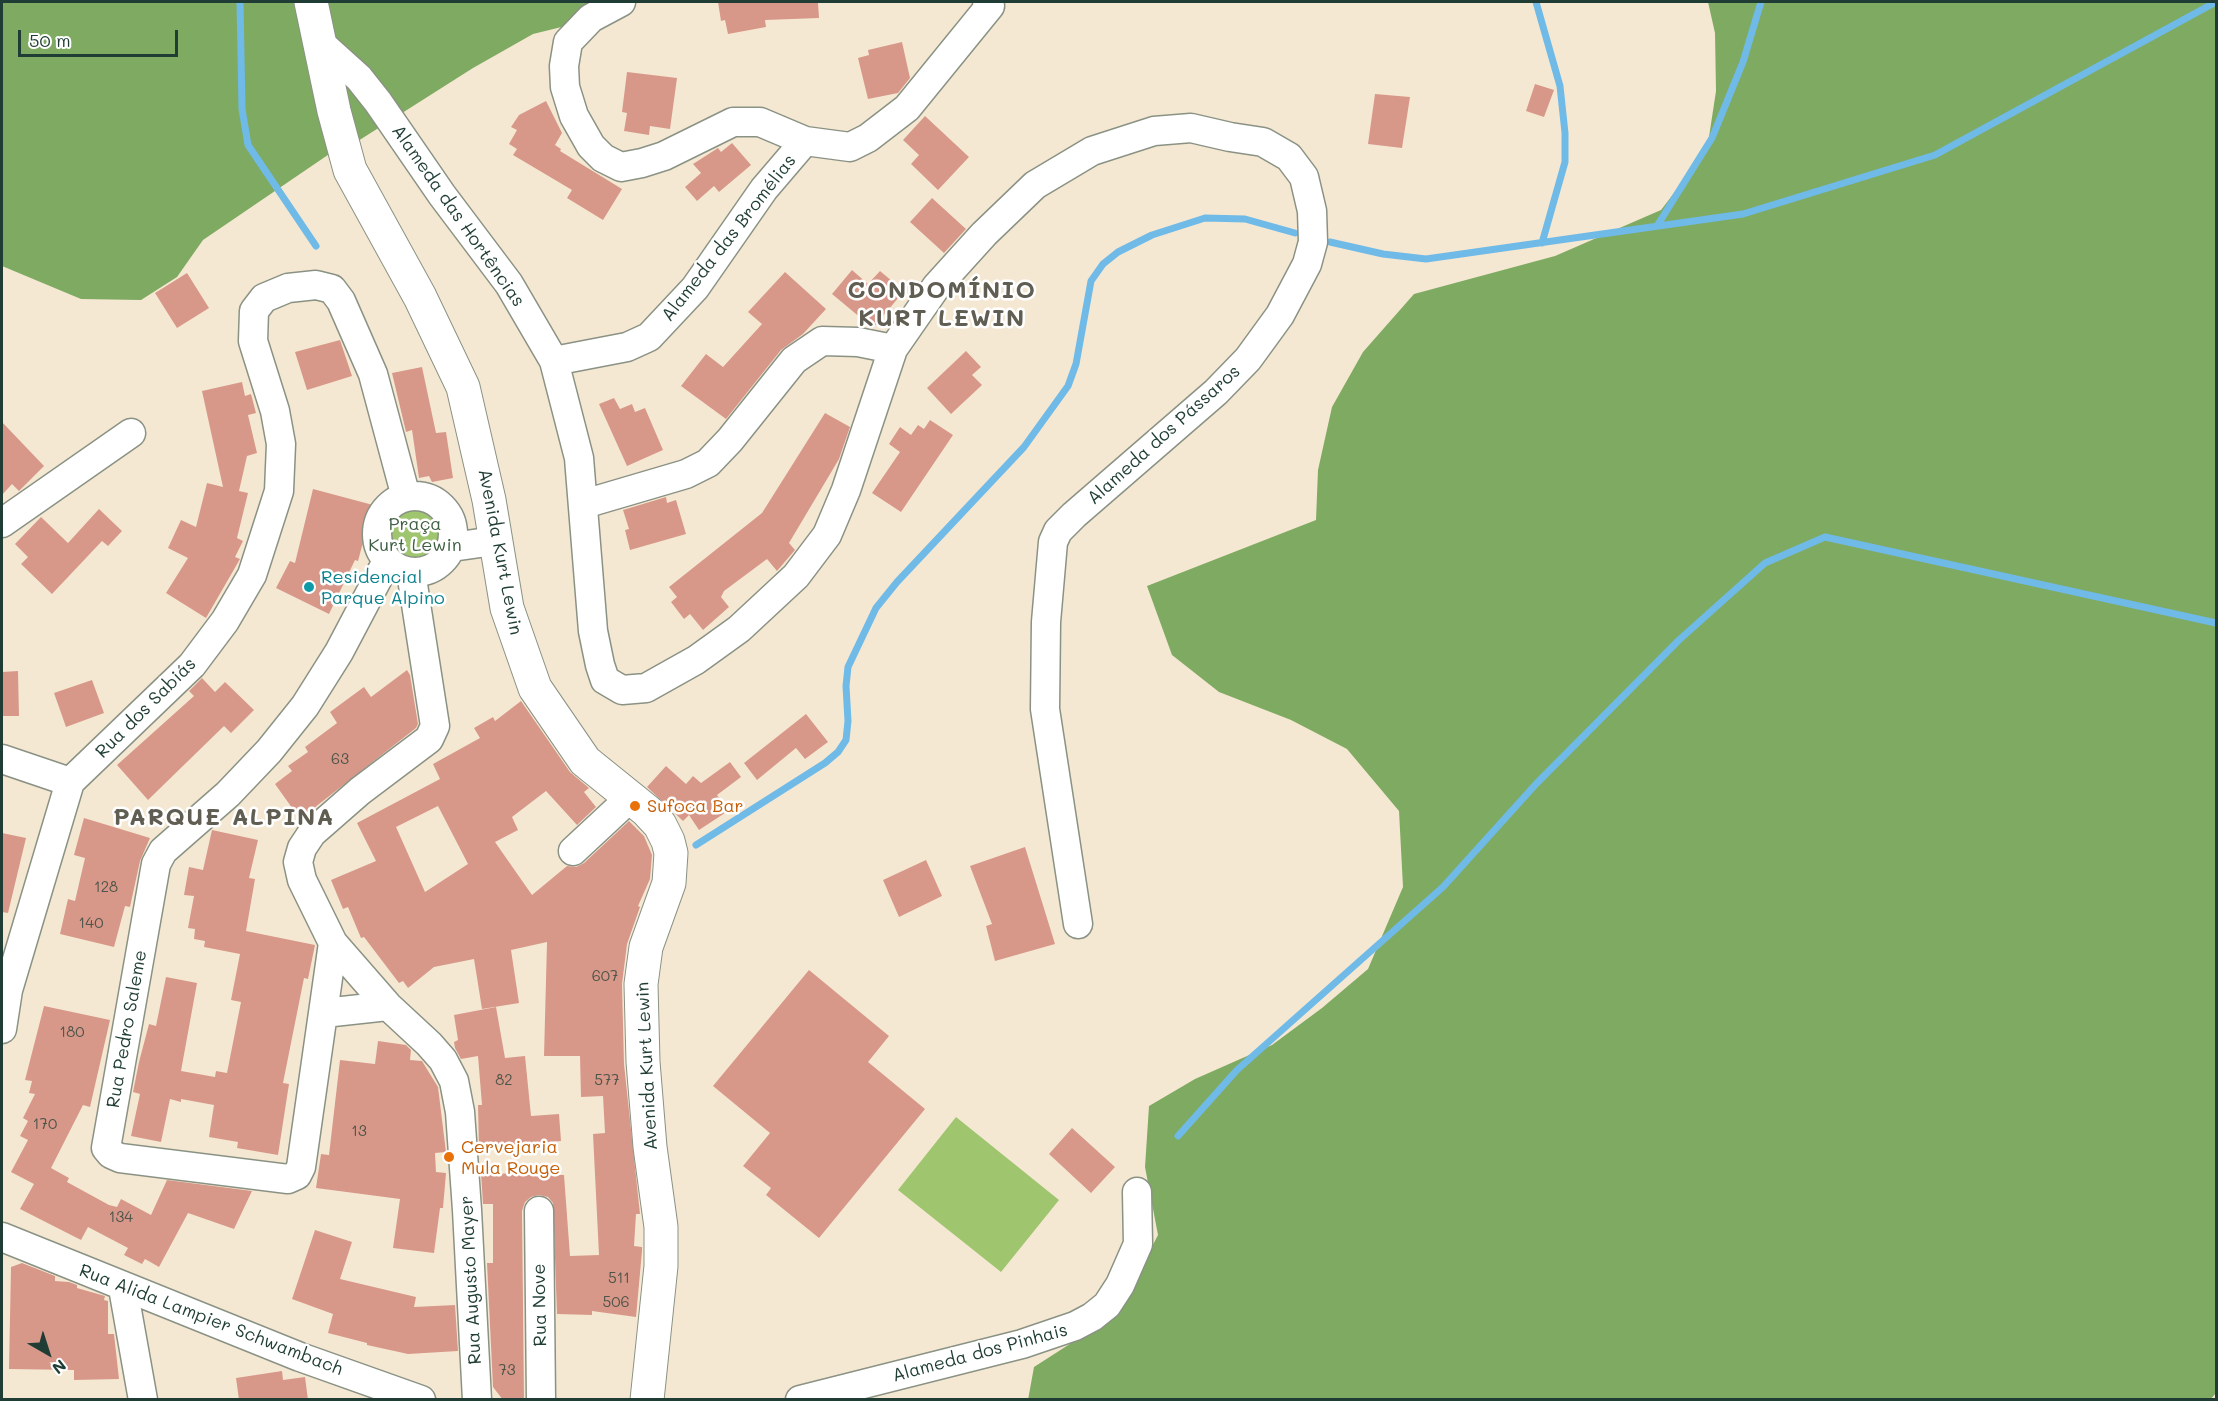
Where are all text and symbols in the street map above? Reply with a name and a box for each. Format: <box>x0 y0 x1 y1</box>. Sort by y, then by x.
scale bar <box>21 18 182 56</box>
text: 50 m <box>29 28 71 52</box>
street label: Alameda das Hortências <box>387 121 529 311</box>
street label: Alameda das Bromélias <box>657 150 801 326</box>
district label: CONDOMÍNIO KURT LEWIN <box>848 277 1036 333</box>
street label: Alameda dos Pássaros <box>1083 361 1245 509</box>
street label: Avenida Kurt Lewin <box>473 467 527 637</box>
park label: Praça Kurt Lewin <box>368 513 462 556</box>
place label: Residencial Parque Alpino <box>321 566 445 608</box>
marker: Residencial Parque Alpino <box>302 580 316 594</box>
street label: Rua dos Sabiás <box>91 653 201 763</box>
house number: 63 <box>331 750 349 768</box>
place label: Sufoca Bar <box>647 795 744 817</box>
marker: Sufoca Bar <box>628 799 642 813</box>
district label: PARQUE ALPINA <box>113 804 335 832</box>
house number: 128 <box>94 878 118 896</box>
house number: 140 <box>79 914 103 932</box>
street label: Rua Pedro Saleme <box>102 948 152 1110</box>
house number: 607 <box>592 967 618 985</box>
street label: Avenida Kurt Lewin <box>632 981 662 1151</box>
house number: 180 <box>59 1023 85 1041</box>
house number: 82 <box>495 1071 513 1089</box>
house number: 577 <box>594 1071 620 1089</box>
house number: 170 <box>33 1115 57 1133</box>
house number: 13 <box>351 1122 367 1140</box>
place label: Cervejaria Mula Rouge <box>461 1136 560 1178</box>
marker: Cervejaria Mula Rouge <box>442 1150 456 1164</box>
street label: Rua Augusto Mayer <box>456 1195 486 1365</box>
house number: 134 <box>109 1208 133 1226</box>
street label: Rua Alida Lampier Schwambach <box>76 1260 346 1380</box>
street label: Rua Nove <box>528 1263 552 1347</box>
house number: 511 <box>608 1269 630 1287</box>
house number: 506 <box>602 1293 630 1311</box>
street label: Alameda dos Pinhais <box>890 1319 1070 1387</box>
north arrow <box>18 1323 78 1383</box>
text: N <box>48 1355 71 1379</box>
house number: 73 <box>498 1361 516 1379</box>

